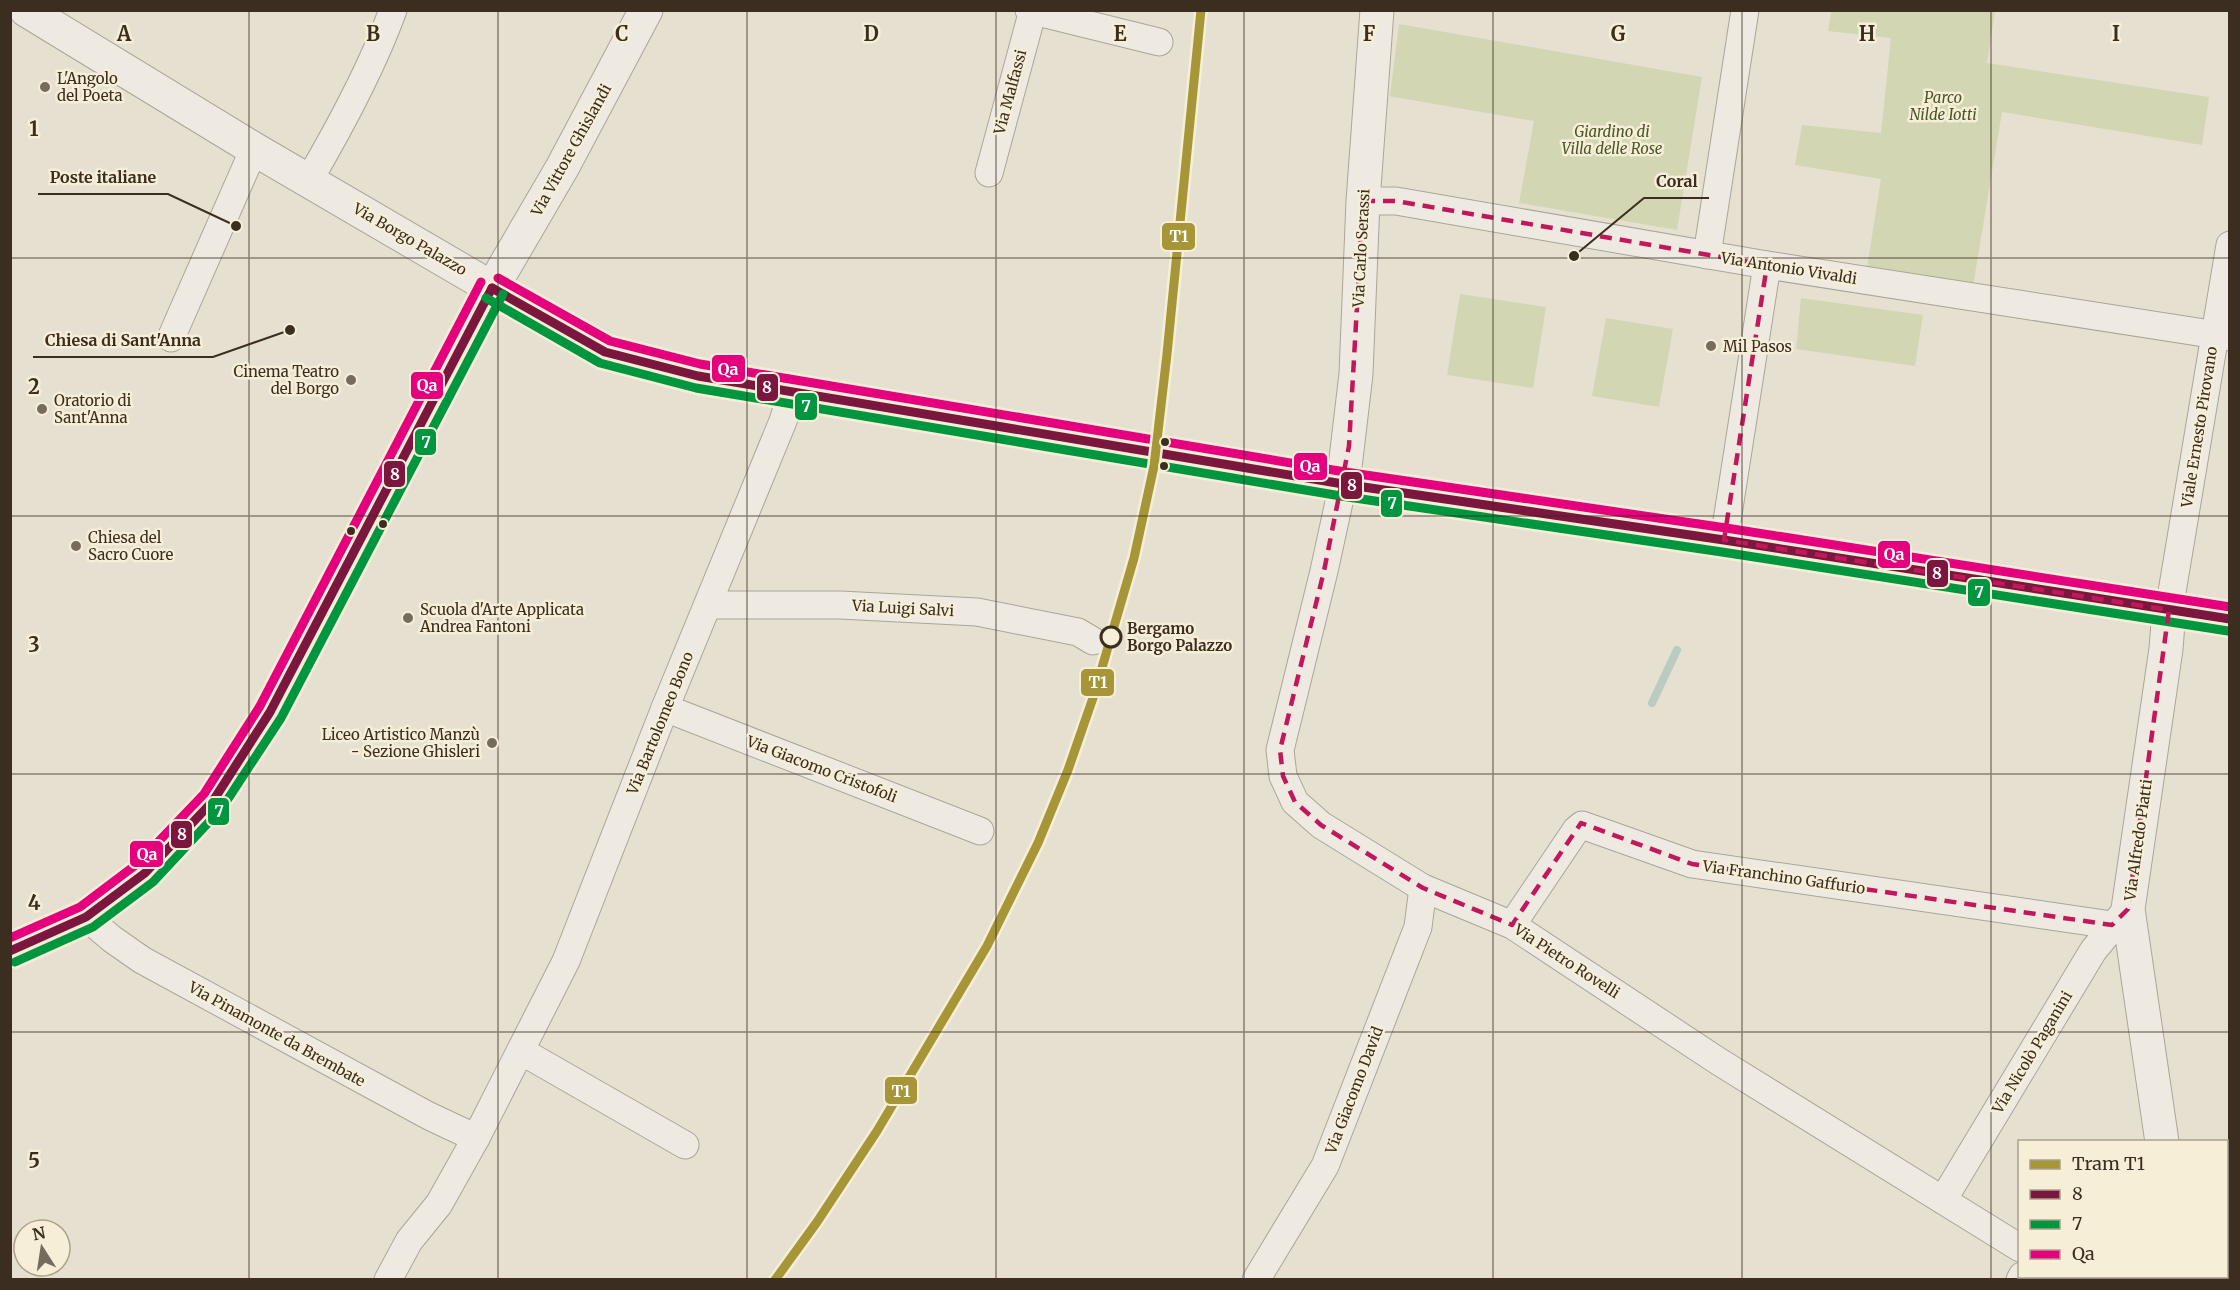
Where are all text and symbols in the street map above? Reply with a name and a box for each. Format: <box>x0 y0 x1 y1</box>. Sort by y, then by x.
text: A <box>116 21 132 46</box>
text: B <box>366 21 380 46</box>
text: C <box>615 21 629 46</box>
text: D <box>863 21 879 46</box>
text: E <box>1113 21 1127 46</box>
text: F <box>1363 21 1376 46</box>
text: G <box>1611 21 1626 46</box>
text: H <box>1859 21 1875 46</box>
text: I <box>2112 21 2120 46</box>
street label: Via Malfassi <box>989 47 1030 138</box>
place label: L'Angolo del Poeta <box>57 69 123 105</box>
marker: L'Angolo del Poeta <box>38 80 52 94</box>
street label: Via Vittore Ghislandi <box>526 80 615 220</box>
park label: Parco Nilde Iotti <box>1909 88 1977 124</box>
text: 1 <box>29 116 39 141</box>
park label: Giardino di Villa delle Rose <box>1561 122 1663 158</box>
callout: Poste italiane <box>38 160 168 194</box>
callout: Coral <box>1644 164 1709 198</box>
text: Poste italiane <box>50 167 157 187</box>
text: Coral <box>1656 171 1698 191</box>
street label: Via Carlo Serassi <box>1348 188 1374 309</box>
street label: Via Borgo Palazzo <box>349 198 471 279</box>
line badge: T1 <box>1161 222 1196 251</box>
text: T1 <box>1170 226 1189 246</box>
street label: Via Antonio Vivaldi <box>1719 248 1859 288</box>
callout: Chiesa di Sant'Anna <box>33 323 213 357</box>
text: Chiesa di Sant'Anna <box>45 330 201 350</box>
place label: Mil Pasos <box>1723 337 1792 356</box>
marker: Mil Pasos <box>1704 339 1718 353</box>
street label: Viale Ernesto Pirovano <box>2177 345 2221 510</box>
line badge: Qa <box>711 354 746 383</box>
text: Qa <box>718 359 738 379</box>
place label: Cinema Teatro del Borgo <box>234 362 339 398</box>
line badge: Qa <box>410 371 444 400</box>
marker: Cinema Teatro del Borgo <box>344 373 358 387</box>
line badge: 8 <box>756 373 779 402</box>
text: 2 <box>28 374 40 399</box>
text: Qa <box>417 375 437 395</box>
text: 8 <box>762 377 772 397</box>
place label: Oratorio di Sant'Anna <box>54 391 132 427</box>
line badge: 7 <box>794 392 818 421</box>
text: 7 <box>801 396 811 416</box>
marker: Oratorio di Sant'Anna <box>35 402 49 416</box>
line badge: 7 <box>414 428 437 456</box>
text: 7 <box>421 432 431 452</box>
unlabelled marker <box>1159 436 1171 448</box>
line badge: Qa <box>1293 452 1328 481</box>
text: Qa <box>1300 456 1320 476</box>
line badge: 8 <box>383 460 406 488</box>
unlabelled marker <box>1158 460 1170 472</box>
text: 8 <box>390 464 400 484</box>
line badge: 8 <box>1340 471 1363 500</box>
text: 8 <box>1347 475 1357 495</box>
line badge: 7 <box>1380 489 1403 518</box>
text: 7 <box>1387 493 1397 513</box>
unlabelled marker <box>377 518 389 530</box>
unlabelled marker <box>345 525 357 537</box>
place label: Chiesa del Sacro Cuore <box>88 528 173 564</box>
marker: Chiesa del Sacro Cuore <box>69 539 83 553</box>
line badge: Qa <box>1877 540 1911 569</box>
text: Qa <box>1884 544 1904 564</box>
line badge: 8 <box>1926 559 1949 588</box>
text: 8 <box>1932 563 1942 583</box>
line badge: 7 <box>1967 578 1991 607</box>
text: 7 <box>1974 582 1984 602</box>
street label: Via Luigi Salvi <box>850 596 955 620</box>
place label: Scuola d'Arte Applicata Andrea Fantoni <box>419 600 584 636</box>
marker: Scuola d'Arte Applicata Andrea Fantoni <box>401 611 415 625</box>
place label: Bergamo Borgo Palazzo <box>1127 619 1232 655</box>
marker: Bergamo Borgo Palazzo <box>1100 626 1122 648</box>
text: 3 <box>28 632 40 657</box>
street label: Via Bartolomeo Bono <box>622 649 697 798</box>
line badge: T1 <box>1080 668 1115 697</box>
text: T1 <box>1089 672 1108 692</box>
place label: Liceo Artistico Manzù - Sezione Ghisleri <box>322 725 480 761</box>
street label: Via Giacomo Cristofoli <box>743 731 900 807</box>
marker: Liceo Artistico Manzù - Sezione Ghisleri <box>485 736 499 750</box>
street label: Via Alfredo Piatti <box>2120 778 2156 903</box>
line badge: 7 <box>207 797 230 826</box>
text: 7 <box>214 801 224 821</box>
line badge: 8 <box>170 820 193 849</box>
text: 8 <box>177 824 187 844</box>
line badge: Qa <box>129 840 164 868</box>
text: Qa <box>137 844 157 864</box>
street label: Via Franchino Gaffurio <box>1700 856 1867 898</box>
text: 4 <box>28 890 41 915</box>
street label: Via Pietro Rovelli <box>1510 919 1624 1002</box>
street label: Via Pinamonte da Brembate <box>184 977 369 1091</box>
street label: Via Nicolò Paganini <box>1987 987 2076 1118</box>
street label: Via Giacomo David <box>1321 1024 1387 1157</box>
line badge: T1 <box>884 1076 918 1105</box>
text: T1 <box>892 1081 911 1101</box>
legend <box>2018 1140 2228 1278</box>
text: 5 <box>28 1148 40 1173</box>
text: Tram T1 <box>2072 1152 2145 1175</box>
text: 8 <box>2072 1182 2083 1205</box>
text: 7 <box>2072 1212 2082 1235</box>
north arrow <box>12 1218 72 1278</box>
text: N <box>31 1222 47 1244</box>
text: Qa <box>2072 1242 2095 1265</box>

